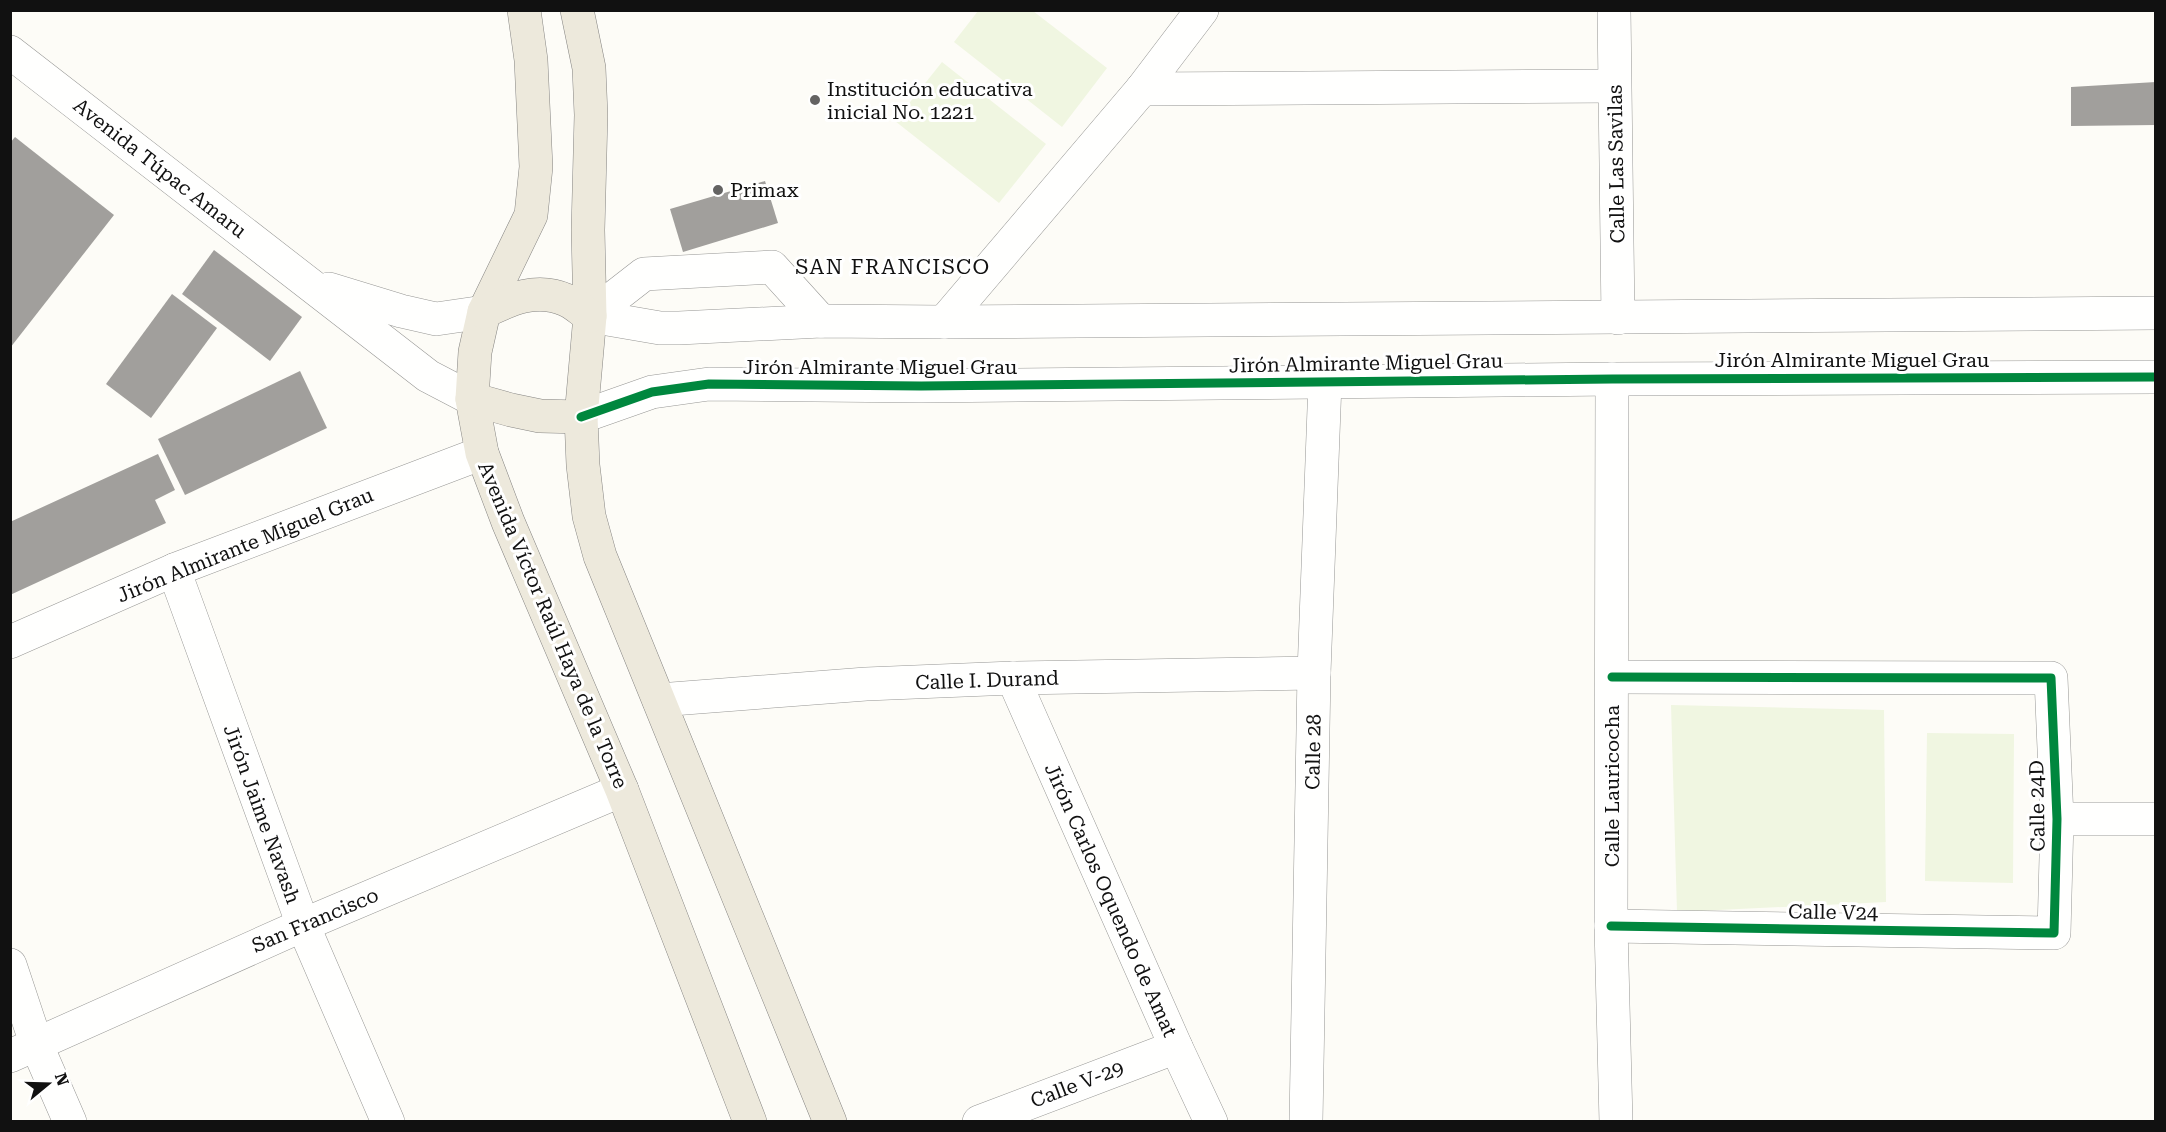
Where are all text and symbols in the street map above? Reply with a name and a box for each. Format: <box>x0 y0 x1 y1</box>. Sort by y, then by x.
place label: Institución educativa inicial No. 1221 <box>827 77 1033 124</box>
street label: Calle Las Savilas <box>1603 84 1629 244</box>
street label: Avenida Túpac Amaru <box>69 93 252 243</box>
marker: Institución educativa inicial No. 1221 <box>808 93 822 107</box>
place label: Primax <box>730 178 799 202</box>
marker: Primax <box>711 183 725 197</box>
district label: SAN FRANCISCO <box>795 255 991 279</box>
street label: Jirón Almirante Miguel Grau <box>1715 348 1990 372</box>
street label: Jirón Almirante Miguel Grau <box>1229 349 1504 377</box>
street label: Jirón Almirante Miguel Grau <box>743 355 1018 379</box>
street label: Avenida Víctor Raúl Haya de la Torre <box>473 458 633 792</box>
street label: Jirón Almirante Miguel Grau <box>113 482 377 607</box>
street label: Calle I. Durand <box>915 665 1059 695</box>
street label: Calle Lauricocha <box>1600 705 1624 867</box>
street label: Calle 28 <box>1300 714 1326 790</box>
street label: Jirón Jaime Navash <box>218 721 306 907</box>
street label: Jirón Carlos Oquendo de Amat <box>1040 760 1183 1041</box>
street label: Calle 24D <box>2024 760 2050 852</box>
street label: San Francisco <box>248 882 382 958</box>
street label: Calle V24 <box>1788 899 1879 925</box>
north arrow <box>18 1054 78 1114</box>
street label: Calle V-29 <box>1027 1055 1127 1113</box>
text: N <box>51 1070 73 1088</box>

